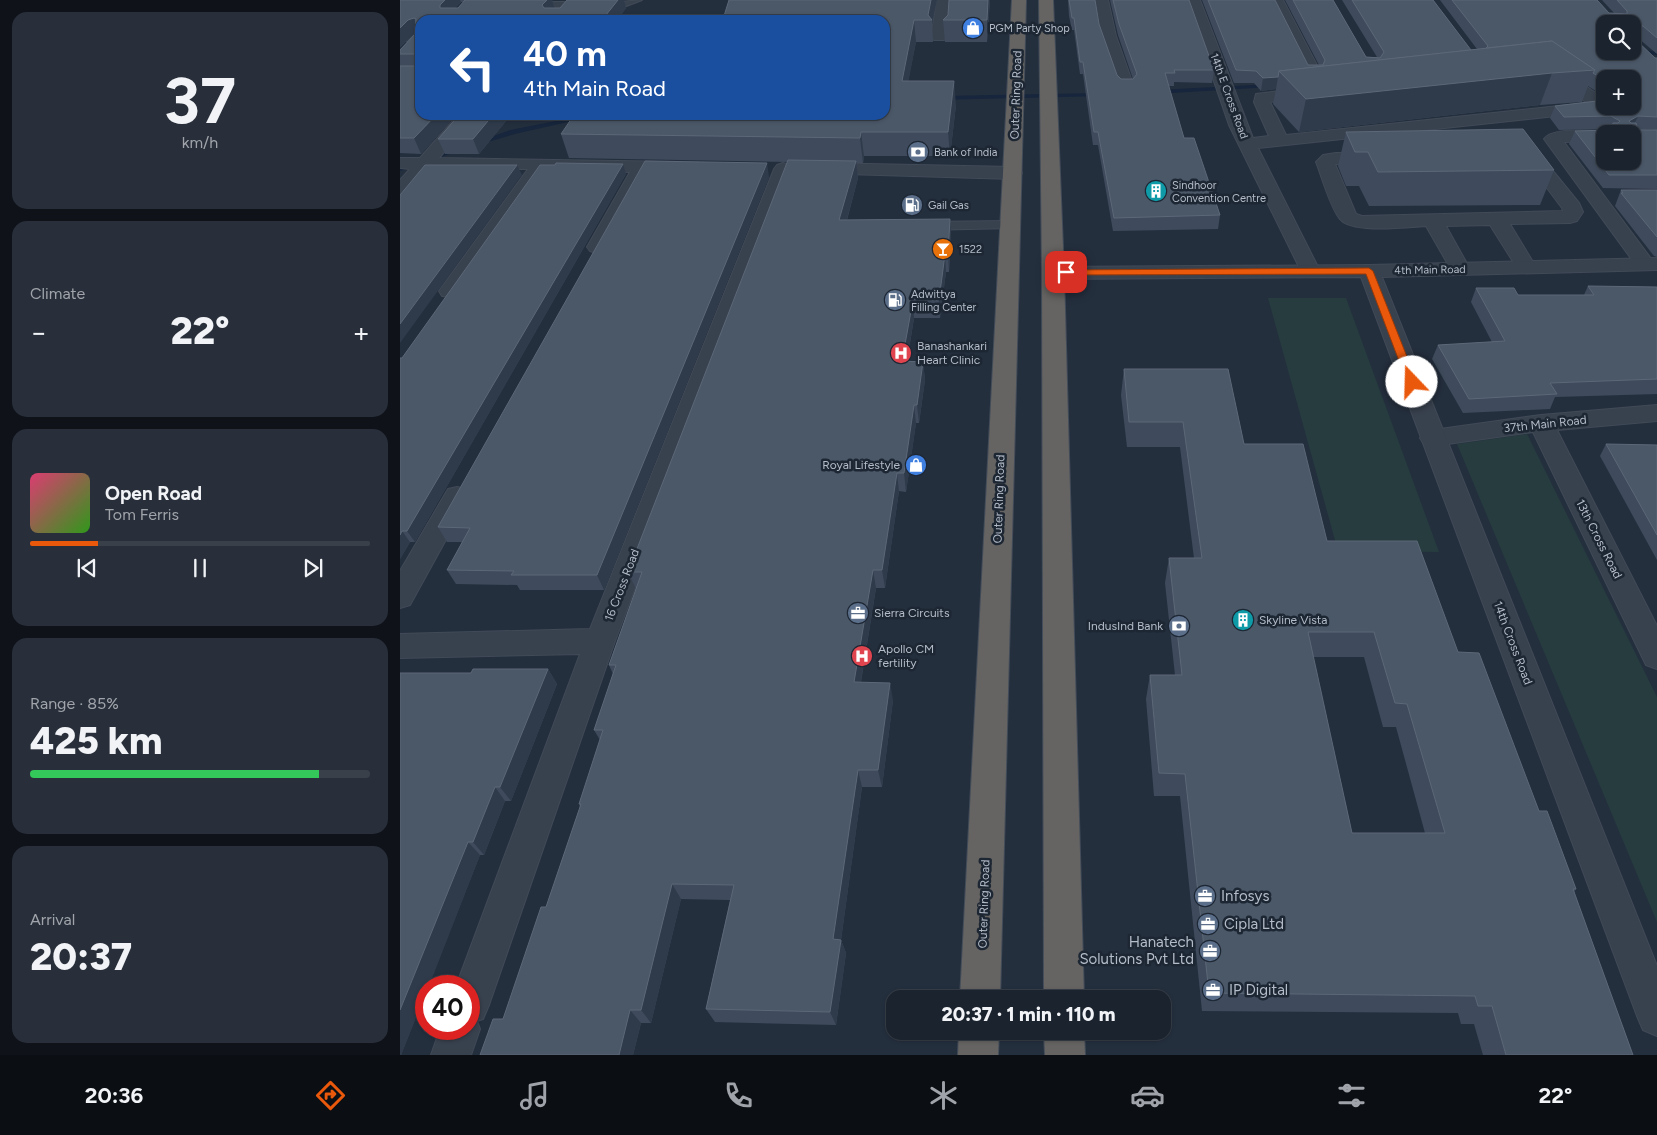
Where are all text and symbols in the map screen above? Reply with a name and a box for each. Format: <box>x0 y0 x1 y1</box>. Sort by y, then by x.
map controls <box>1596 15 1641 170</box>
button: search <box>1596 15 1641 60</box>
shop icon: PGM Party Shop <box>961 16 985 40</box>
place label: PGM Party Shop <box>989 22 1070 35</box>
text: 40 m <box>523 33 607 75</box>
icon: left <box>440 35 505 100</box>
street label: Outer Ring Road <box>1007 50 1025 140</box>
street label: 14th E Cross Road <box>1208 52 1250 140</box>
text: 37 <box>164 61 236 139</box>
button: + <box>1596 70 1641 115</box>
text: 4th Main Road <box>523 75 666 102</box>
button: − <box>1596 125 1641 170</box>
text: km/h <box>182 133 218 152</box>
bank icon: Bank of India <box>906 140 930 164</box>
place label: Bank of India <box>934 146 997 159</box>
building icon: Sindhoor Convention Centre <box>1144 179 1168 203</box>
place label: Sindhoor Convention Centre <box>1172 179 1266 205</box>
fuel station icon: Gail Gas <box>900 193 924 217</box>
place label: Gail Gas <box>928 199 969 212</box>
bar icon: 1522 <box>931 237 955 261</box>
place label: 1522 <box>959 243 982 256</box>
pin <box>1045 251 1087 293</box>
icon: arrive <box>1052 258 1080 286</box>
street label: 4th Main Road <box>1394 263 1466 277</box>
text: Climate <box>30 284 85 303</box>
fuel station icon: Adwittya Filling Center <box>883 288 907 312</box>
place label: Adwittya Filling Center <box>911 288 976 314</box>
text: 22° <box>170 308 230 354</box>
text: − <box>30 315 47 349</box>
text: + <box>353 315 370 349</box>
place label: Banashankari Heart Clinic <box>917 339 987 367</box>
hospital icon: Banashankari Heart Clinic <box>889 341 913 365</box>
position arrow <box>1385 355 1437 407</box>
street label: 37th Main Road <box>1503 413 1587 435</box>
shop icon: Royal Lifestyle <box>904 453 928 477</box>
street label: Outer Ring Road <box>990 454 1008 544</box>
place label: Royal Lifestyle <box>822 458 900 472</box>
text: Open Road <box>105 482 202 505</box>
street label: 13th Cross Road <box>1573 497 1625 581</box>
text: Tom Ferris <box>105 505 179 524</box>
street label: 16 Cross Road <box>602 547 642 623</box>
icon: previous <box>73 554 101 582</box>
icon: pause <box>186 554 214 582</box>
icon: next <box>299 554 327 582</box>
street label: 14th Cross Road <box>1491 599 1535 687</box>
office icon: Sierra Circuits <box>846 601 870 625</box>
place label: Sierra Circuits <box>874 606 950 620</box>
building icon: Skyline Vista <box>1231 608 1255 632</box>
place label: Skyline Vista <box>1259 613 1327 627</box>
bank icon: IndusInd Bank <box>1167 614 1191 638</box>
place label: IndusInd Bank <box>1088 619 1163 633</box>
place label: Apollo CM fertility <box>878 642 934 670</box>
hospital icon: Apollo CM fertility <box>850 644 874 668</box>
text: Range · 85% <box>30 694 119 713</box>
text: 425 km <box>30 718 163 764</box>
street label: Outer Ring Road <box>975 859 993 949</box>
office icon: Infosys <box>1193 884 1217 908</box>
place label: Infosys <box>1221 887 1270 905</box>
text: Arrival <box>30 910 75 929</box>
office icon: Cipla Ltd <box>1196 912 1220 936</box>
place label: Cipla Ltd <box>1224 915 1284 933</box>
place label: Hanatech Solutions Pvt Ltd <box>1079 933 1194 968</box>
text: 20:37 <box>30 934 132 980</box>
office icon: Hanatech Solutions Pvt Ltd <box>1198 939 1222 963</box>
speed limit sign: 40 <box>415 975 480 1040</box>
office icon: IP Digital <box>1201 978 1225 1002</box>
place label: IP Digital <box>1229 981 1288 999</box>
text: 20:37 · 1 min · 110 m <box>941 1003 1116 1026</box>
icon: directions <box>313 1078 348 1113</box>
icon: music <box>517 1078 552 1113</box>
icon: phone <box>721 1078 756 1113</box>
icon: climate <box>926 1078 961 1113</box>
icon: car <box>1130 1078 1165 1113</box>
icon: filters <box>1334 1078 1369 1113</box>
text: 20:36 <box>85 1082 143 1109</box>
text: 22° <box>1538 1082 1572 1109</box>

